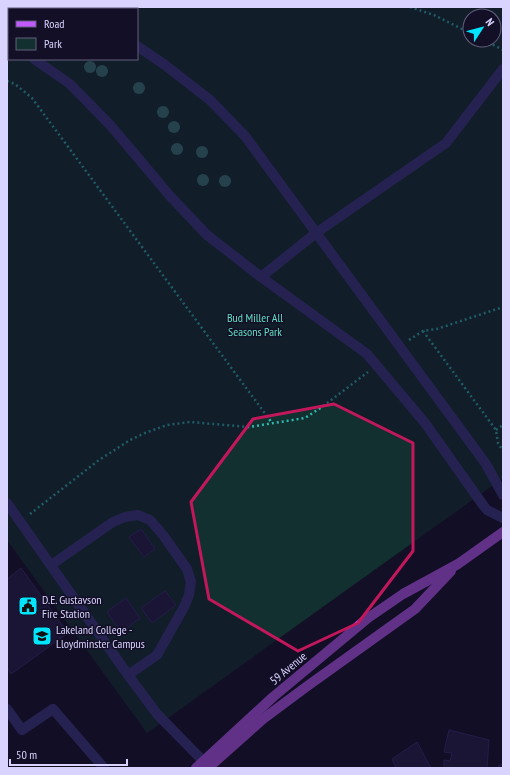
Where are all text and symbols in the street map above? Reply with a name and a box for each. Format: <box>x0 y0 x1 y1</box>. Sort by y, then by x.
legend <box>8 8 138 60</box>
north arrow <box>462 8 502 48</box>
text: Road <box>44 16 64 31</box>
text: N <box>483 16 498 29</box>
text: Park <box>44 36 62 51</box>
park label: Bud Miller All Seasons Park <box>227 310 283 339</box>
place label: D.E. Gustavson Fire Station <box>42 592 102 621</box>
public building icon: D.E. Gustavson Fire Station <box>17 595 39 617</box>
place label: Lakeland College - Lloydminster Campus <box>56 622 145 651</box>
school or university icon: Lakeland College - Lloydminster Campus <box>31 625 53 647</box>
street label: 59 Avenue <box>267 648 309 688</box>
scale bar <box>10 741 127 767</box>
text: 50 m <box>16 747 37 762</box>

